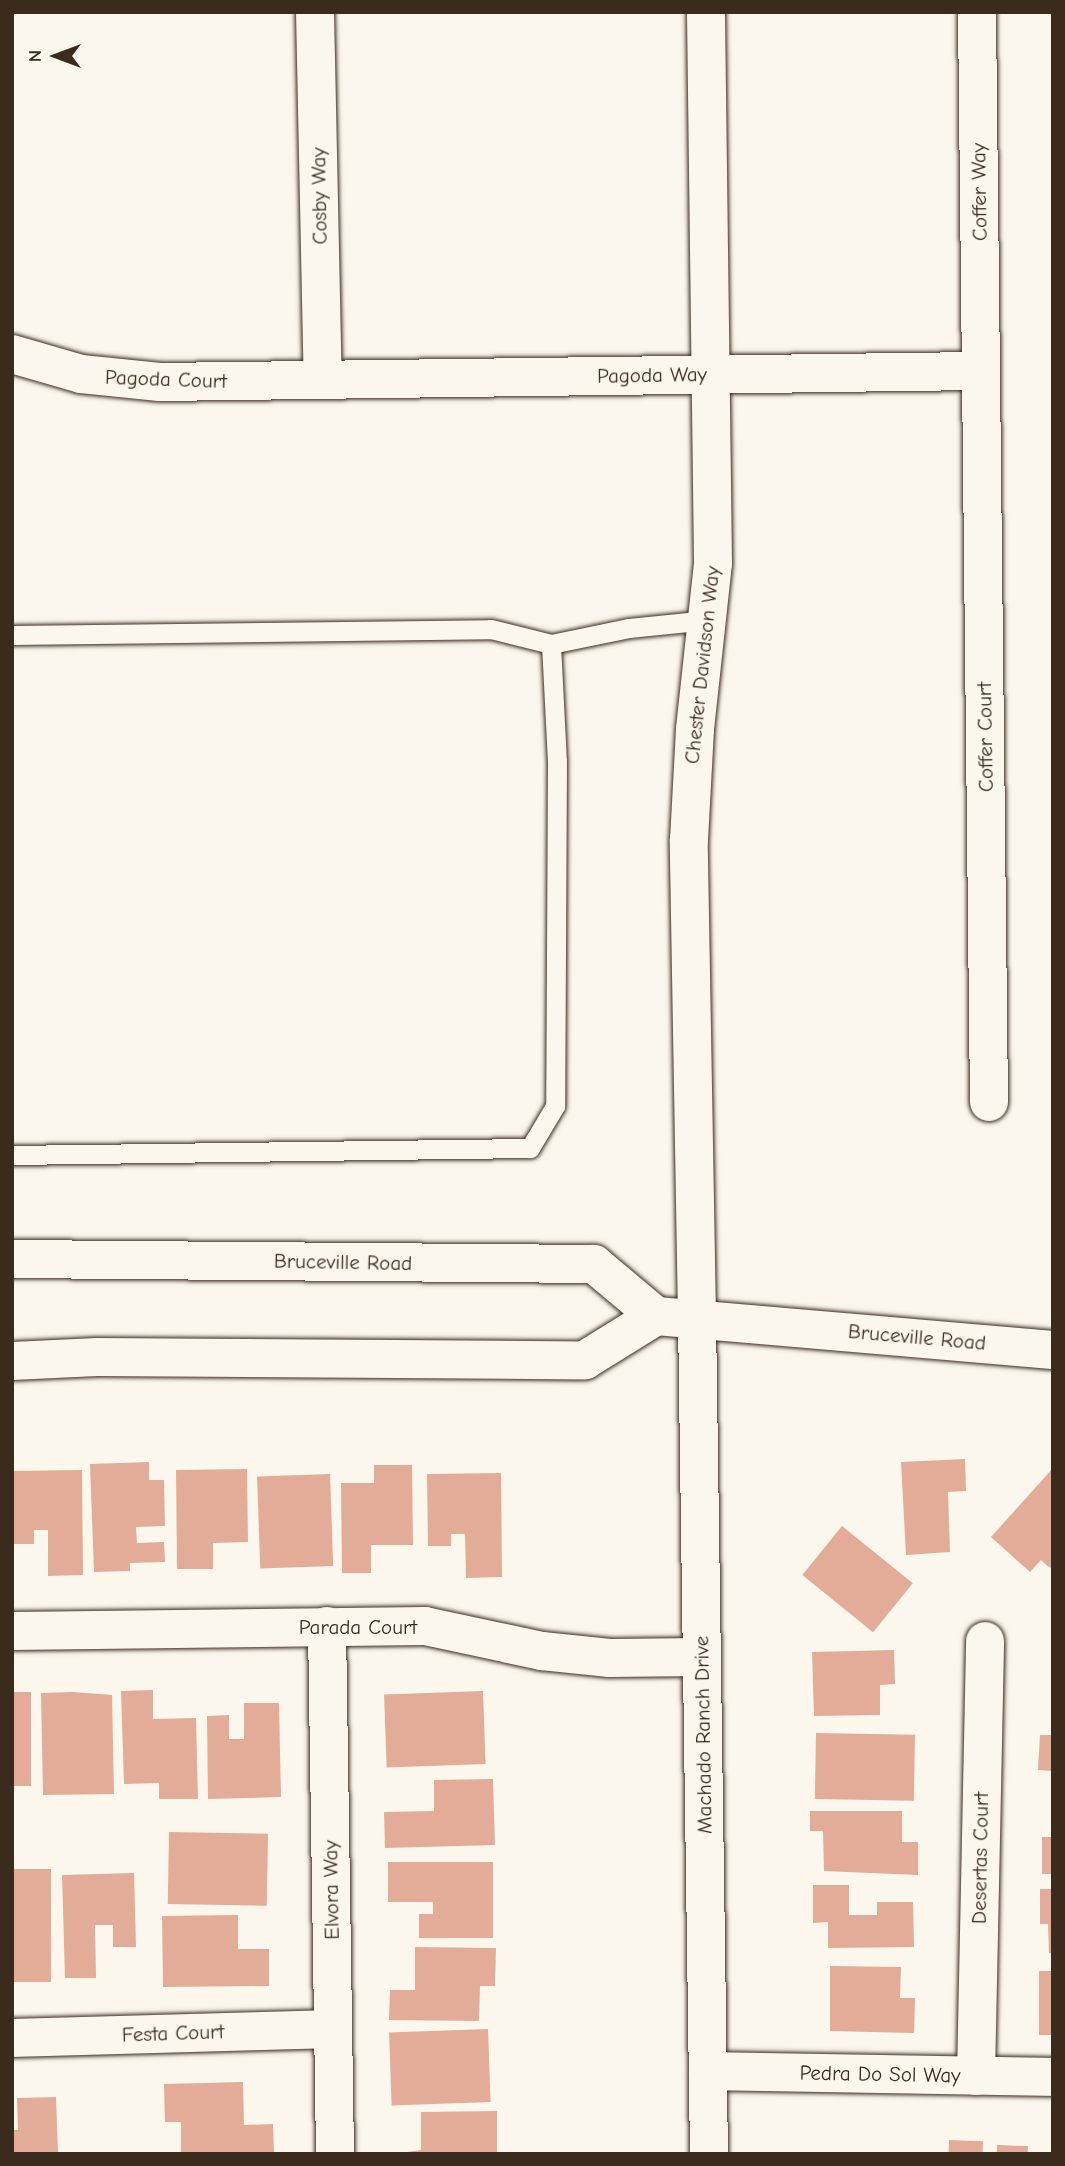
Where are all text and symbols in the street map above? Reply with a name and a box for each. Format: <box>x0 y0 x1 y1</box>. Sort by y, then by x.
north arrow <box>21 21 91 91</box>
text: N <box>24 50 46 62</box>
street label: Coffer Way <box>966 143 992 241</box>
street label: Cosby Way <box>306 147 332 245</box>
street label: Pagoda Way <box>597 361 707 389</box>
street label: Pagoda Court <box>105 364 227 394</box>
street label: Chester Davidson Way <box>679 565 725 765</box>
street label: Coffer Court <box>971 682 999 792</box>
street label: Bruceville Road <box>274 1248 412 1276</box>
street label: Bruceville Road <box>847 1318 987 1356</box>
street label: Parada Court <box>299 1614 417 1640</box>
street label: Machado Ranch Drive <box>689 1636 717 1834</box>
street label: Desertas Court <box>966 1792 994 1924</box>
street label: Elvora Way <box>318 1840 344 1940</box>
street label: Festa Court <box>121 2019 225 2047</box>
street label: Pedra Do Sol Way <box>799 2060 961 2088</box>

